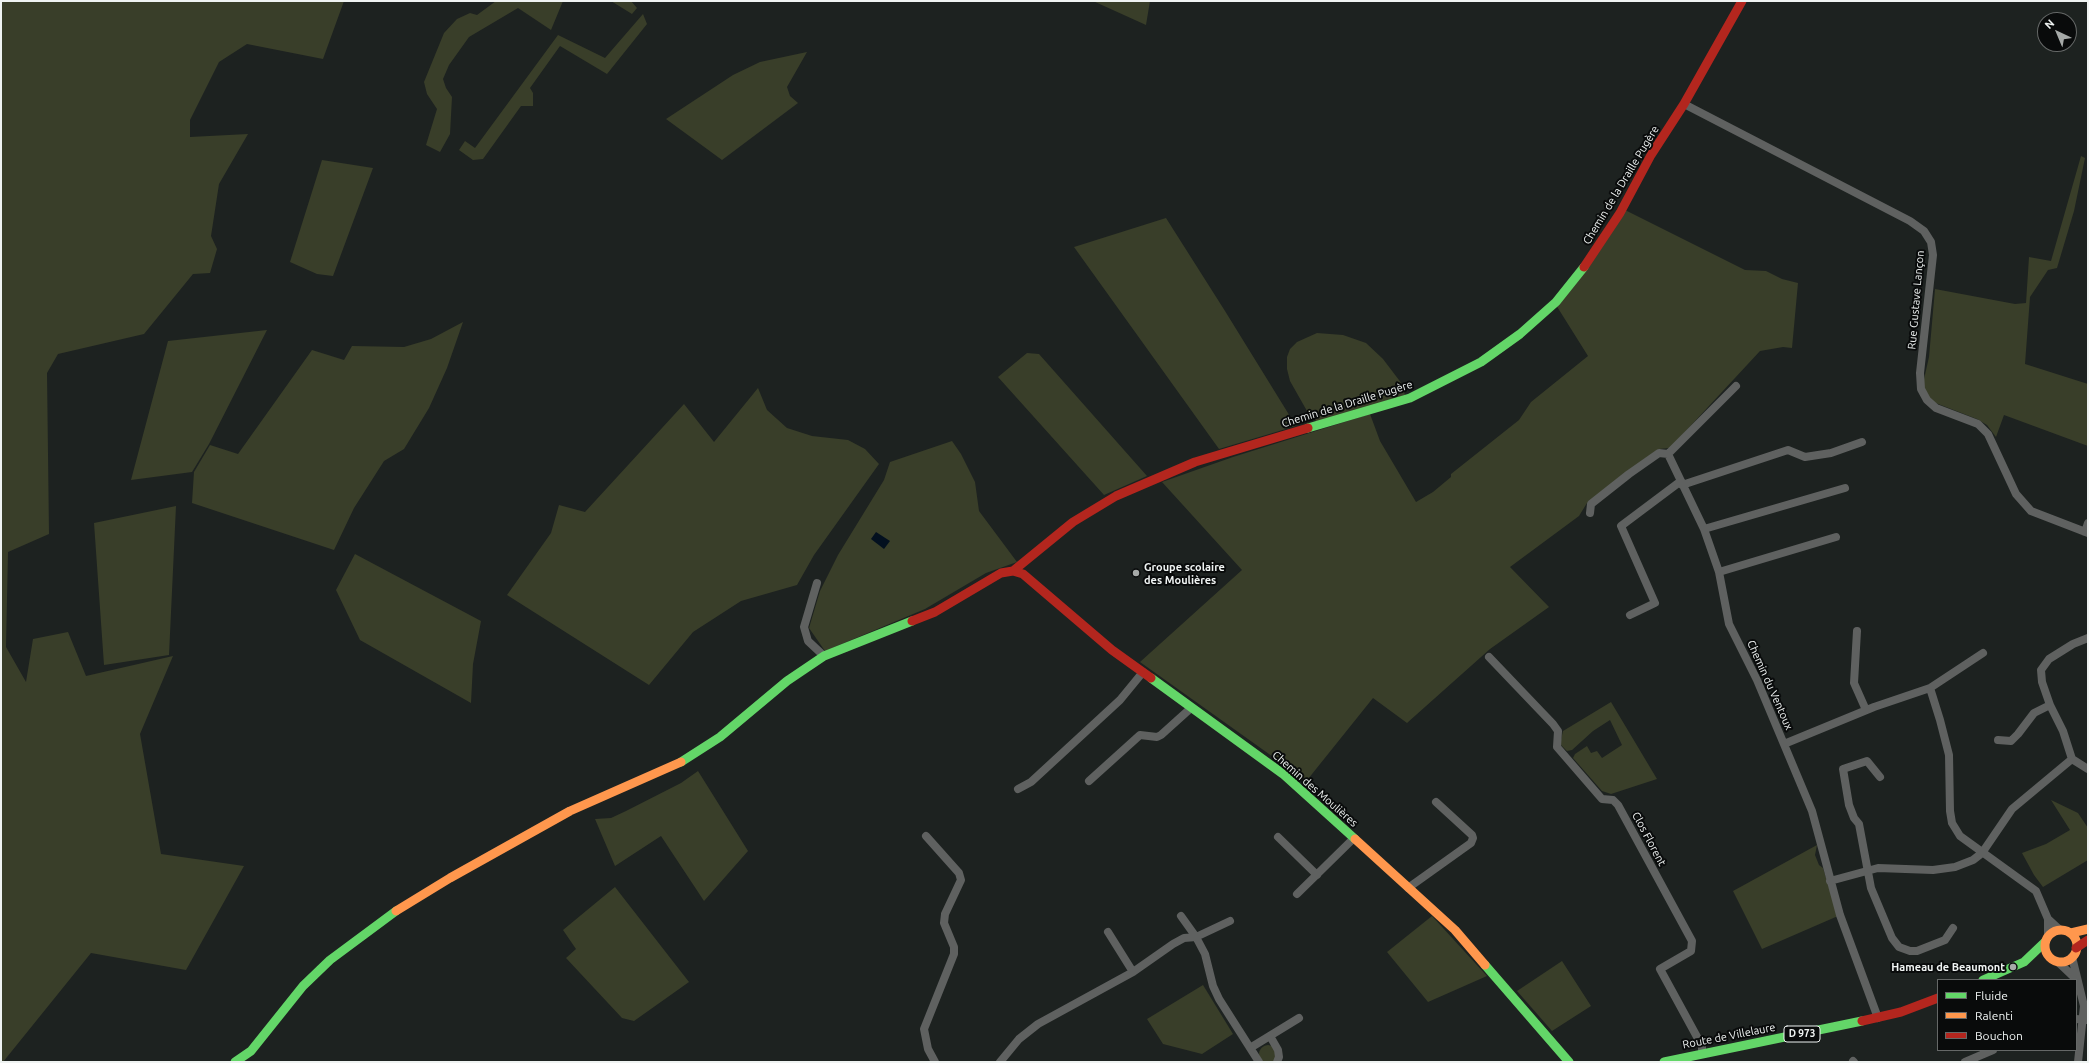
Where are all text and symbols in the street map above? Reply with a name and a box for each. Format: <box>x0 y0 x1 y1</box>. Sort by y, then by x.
north arrow <box>2037 12 2077 52</box>
text: N <box>2042 17 2056 31</box>
street label: Chemin de la Draille Pugère <box>1580 123 1662 247</box>
street label: Rue Gustave Lançon <box>1905 250 1927 350</box>
street label: Chemin de la Draille Pugère <box>1280 378 1414 430</box>
place label: Groupe scolaire des Moulières <box>1144 560 1225 586</box>
marker: Groupe scolaire des Moulières <box>1131 568 1141 578</box>
street label: Chemin du Ventoux <box>1744 638 1796 732</box>
street label: Chemin des Moulières <box>1270 748 1360 830</box>
street label: Clos Florent <box>1629 810 1669 868</box>
place label: Hameau de Beaumont <box>1891 960 2005 974</box>
marker: Hameau de Beaumont <box>2008 962 2018 972</box>
legend <box>1937 979 2077 1051</box>
text: Fluide <box>1975 989 2008 1002</box>
text: Ralenti <box>1975 1009 2013 1022</box>
street label: Route de Villelaure <box>1681 1021 1777 1051</box>
road number: D 973 <box>1784 1026 1820 1042</box>
text: Bouchon <box>1975 1029 2023 1042</box>

